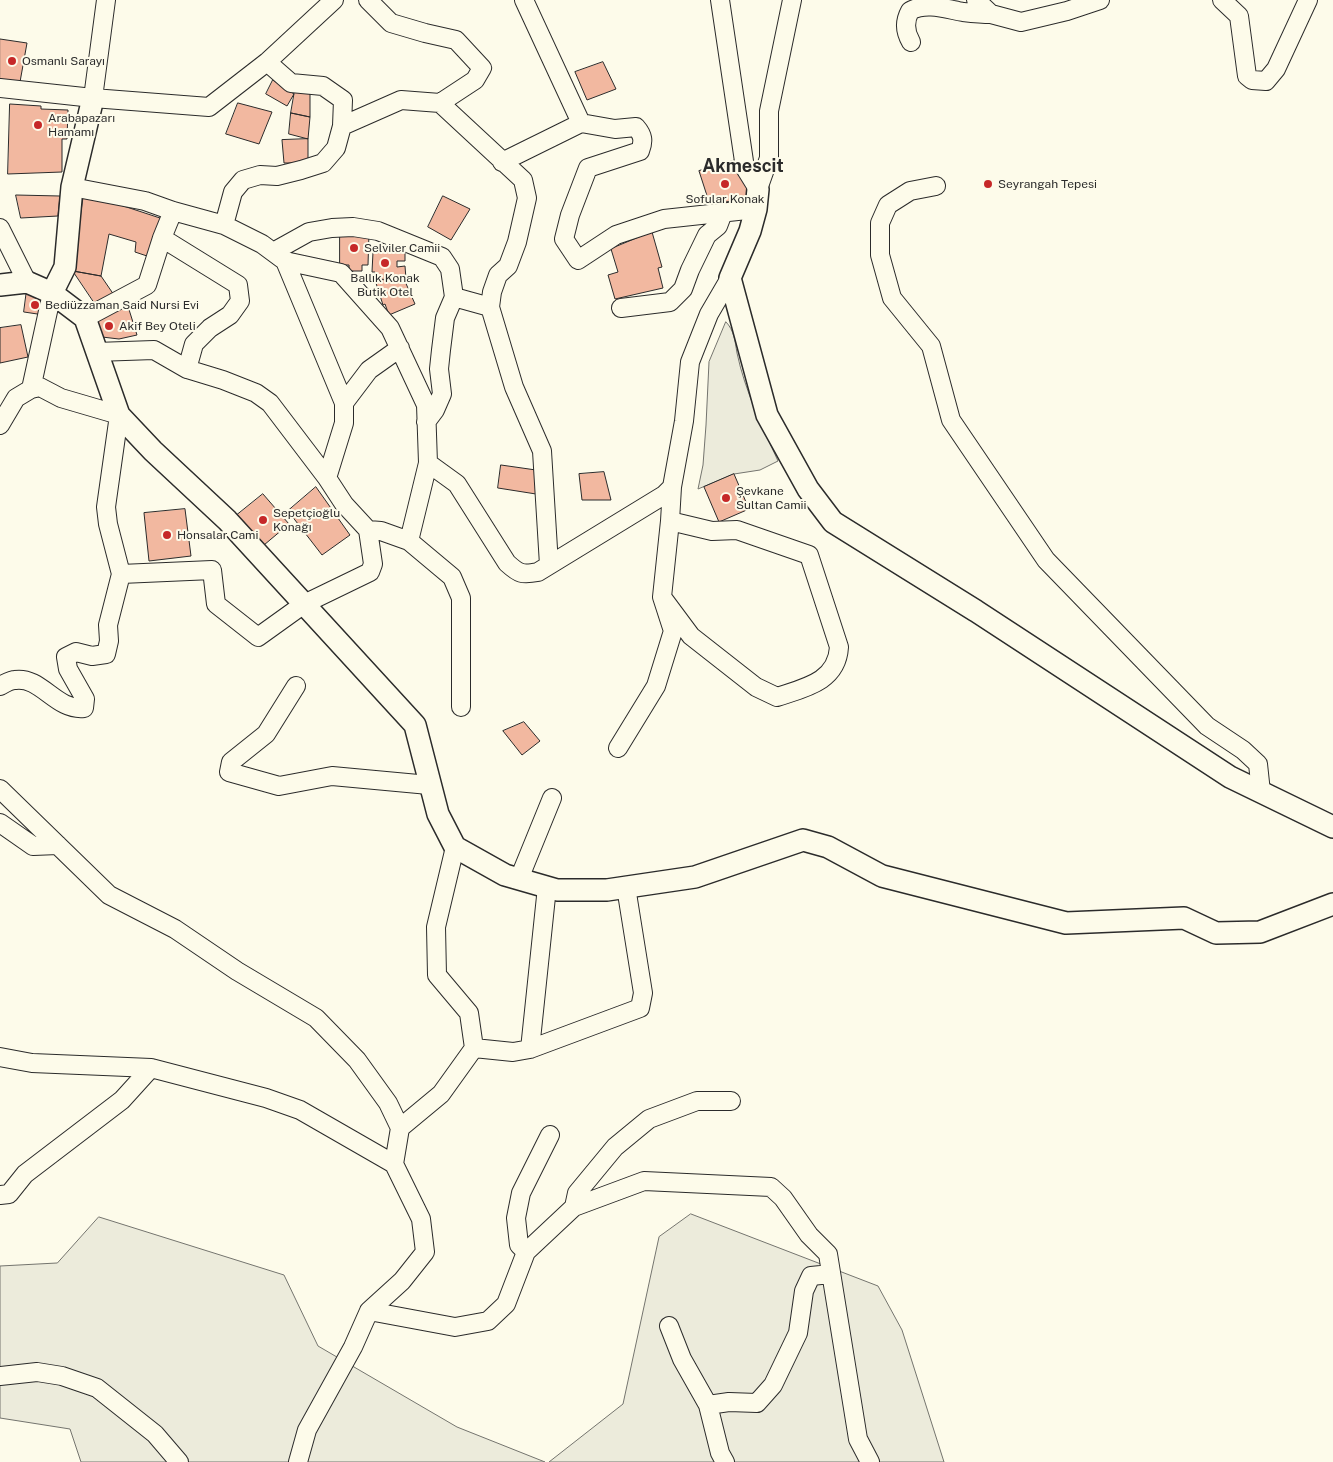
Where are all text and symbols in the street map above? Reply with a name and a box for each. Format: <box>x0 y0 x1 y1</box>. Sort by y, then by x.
place label: Osmanlı Sarayı <box>22 54 105 68</box>
marker: Osmanlı Sarayı <box>6 55 18 67</box>
place label: Arabapazarı Hamamı <box>48 111 115 139</box>
marker: Arabapazarı Hamamı <box>32 119 44 131</box>
district label: Akmescit <box>702 155 784 177</box>
place label: Seyrangah Tepesi <box>998 177 1097 191</box>
marker: Sofular Konak <box>719 178 731 190</box>
marker: Seyrangah Tepesi <box>982 178 994 190</box>
place label: Sofular Konak <box>685 192 765 206</box>
place label: Selviler Camii <box>364 241 440 255</box>
marker: Selviler Camii <box>348 242 360 254</box>
marker: Ballık Konak Butik Otel <box>379 257 391 269</box>
place label: Ballık Konak Butik Otel <box>350 271 420 299</box>
place label: Bediüzzaman Said Nursi Evi <box>45 298 199 312</box>
marker: Bediüzzaman Said Nursi Evi <box>29 299 41 311</box>
place label: Akif Bey Oteli <box>119 319 196 333</box>
marker: Akif Bey Oteli <box>103 320 115 332</box>
place label: Şevkane Sultan Camii <box>736 484 807 512</box>
marker: Şevkane Sultan Camii <box>720 492 732 504</box>
place label: Sepetçioğlu Konağı <box>273 506 340 534</box>
marker: Sepetçioğlu Konağı <box>257 514 269 526</box>
place label: Honsalar Cami <box>177 528 258 542</box>
marker: Honsalar Cami <box>161 529 173 541</box>

